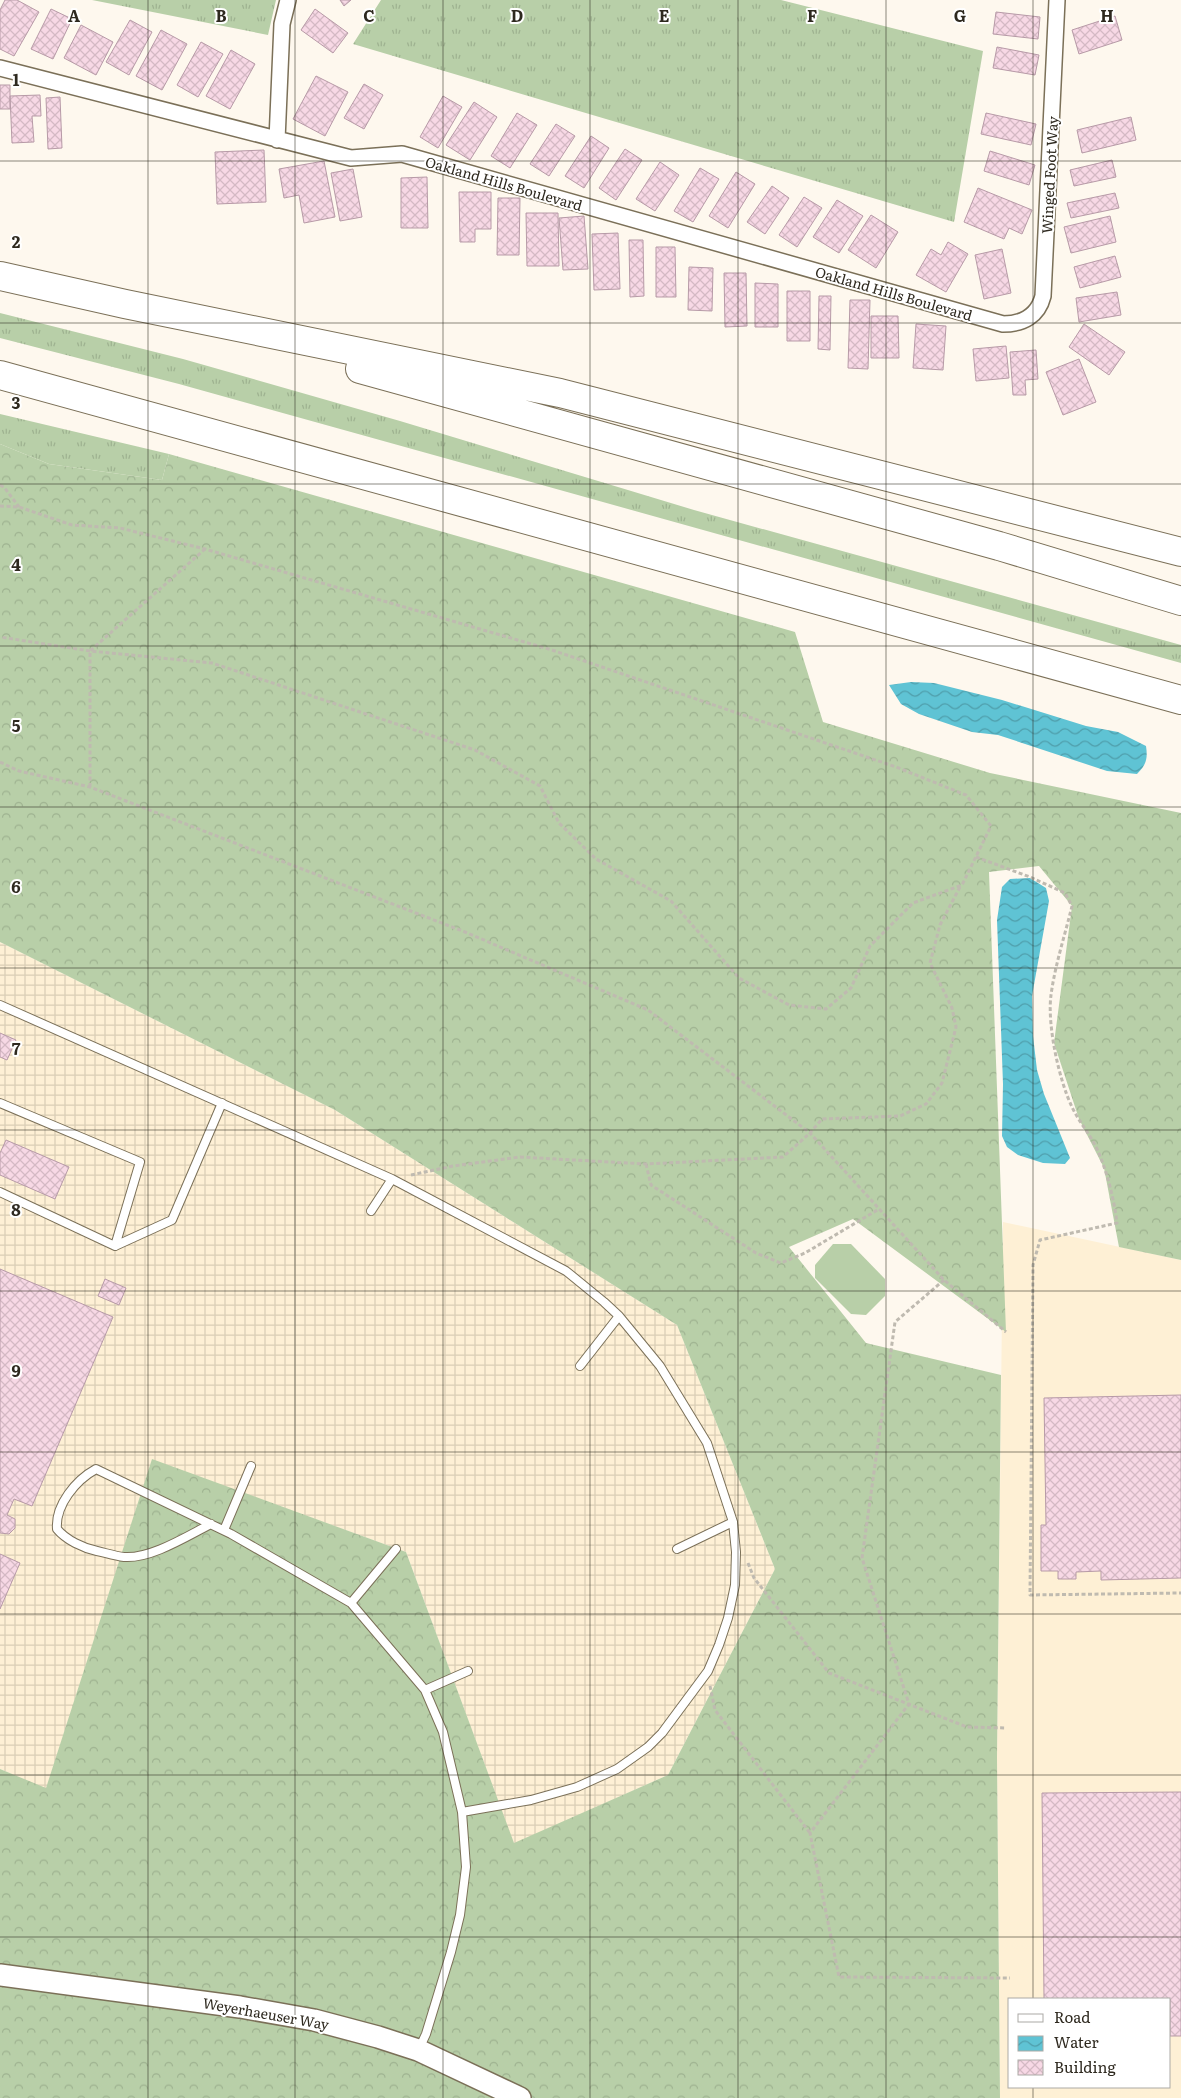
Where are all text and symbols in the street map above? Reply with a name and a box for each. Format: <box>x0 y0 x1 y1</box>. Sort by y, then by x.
text: A <box>68 3 80 27</box>
text: B <box>215 3 227 27</box>
text: C <box>363 3 375 27</box>
text: D <box>511 3 523 27</box>
text: E <box>659 3 670 27</box>
text: F <box>807 3 817 27</box>
text: G <box>954 3 966 27</box>
text: H <box>1100 3 1114 27</box>
text: 1 <box>13 67 20 91</box>
street label: Winged Foot Way <box>1036 115 1062 234</box>
street label: Oakland Hills Boulevard <box>423 151 585 215</box>
text: 2 <box>12 229 21 253</box>
street label: Oakland Hills Boulevard <box>813 261 975 325</box>
text: 3 <box>12 390 21 414</box>
text: 4 <box>11 552 21 576</box>
text: 5 <box>12 713 21 737</box>
text: 6 <box>11 874 21 898</box>
text: 7 <box>12 1036 21 1060</box>
text: 8 <box>11 1197 21 1221</box>
text: 9 <box>11 1358 21 1382</box>
street label: Weyerhaeuser Way <box>201 1992 332 2034</box>
legend <box>1008 1998 1171 2088</box>
text: Road <box>1054 2005 1090 2028</box>
text: Water <box>1054 2030 1099 2053</box>
text: Building <box>1054 2055 1116 2078</box>

